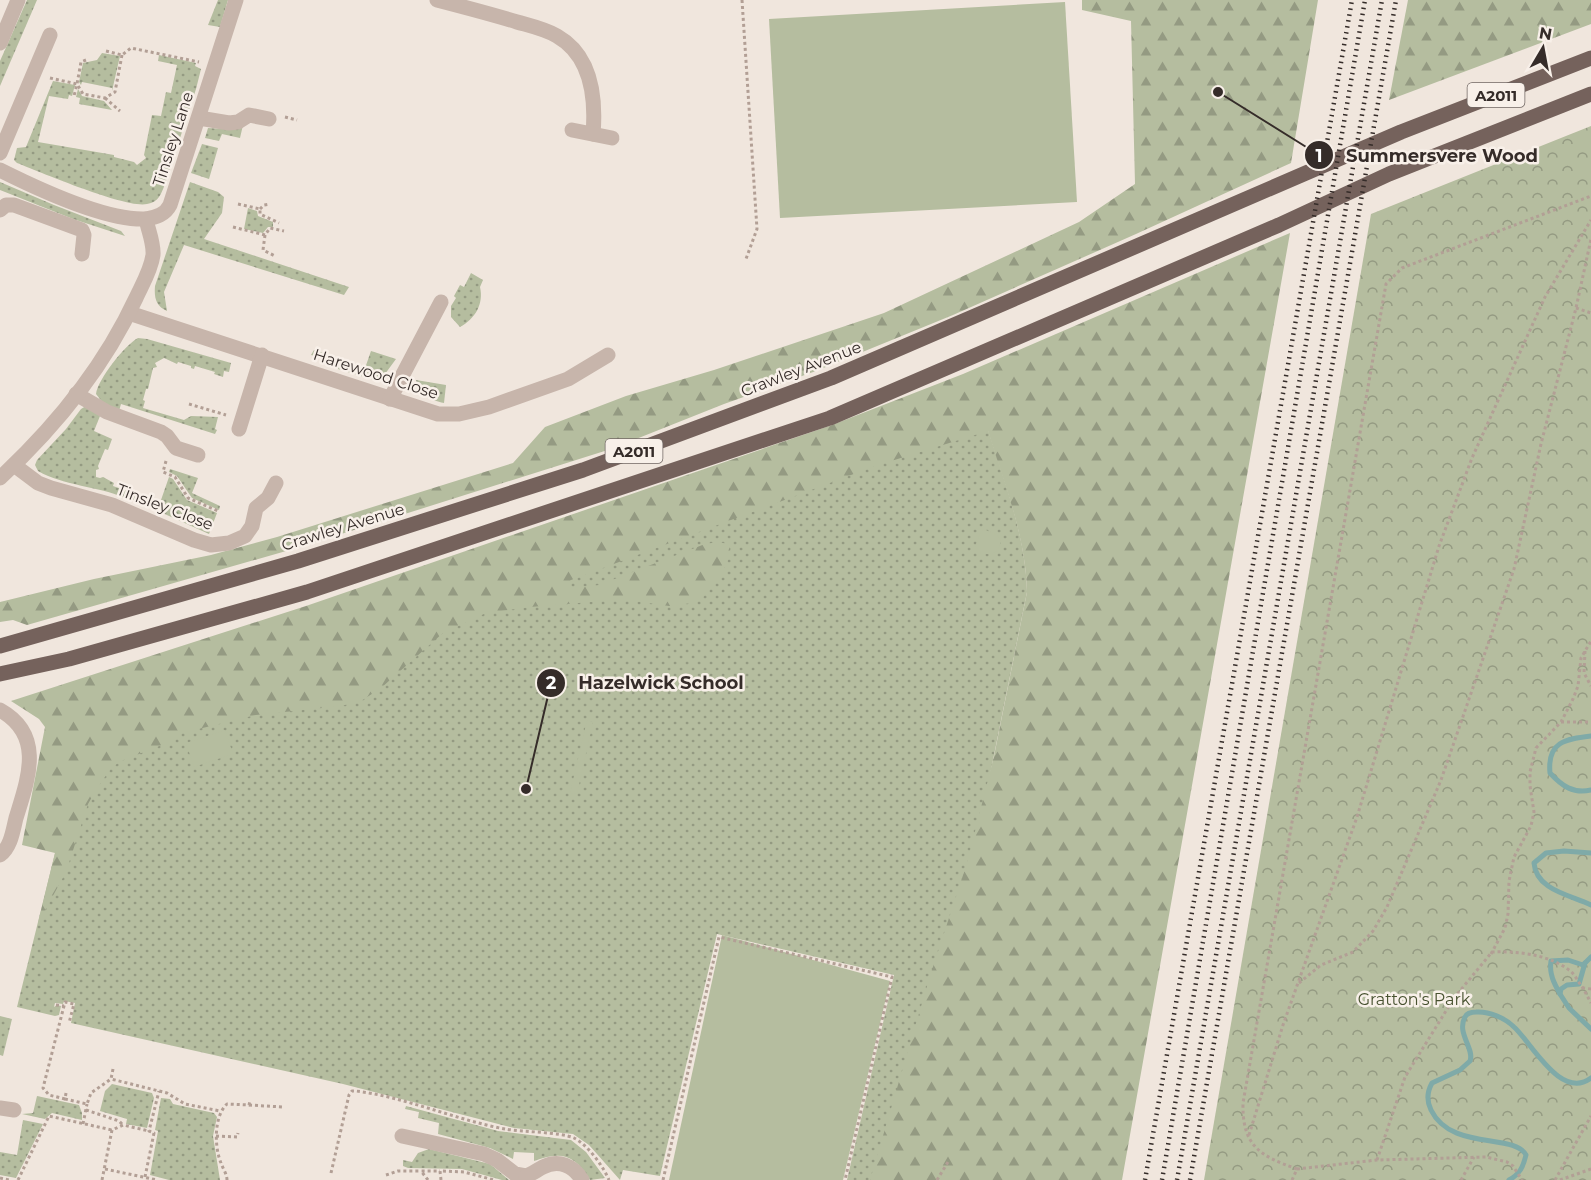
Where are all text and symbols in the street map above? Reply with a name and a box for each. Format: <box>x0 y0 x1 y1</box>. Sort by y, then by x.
north arrow <box>1513 18 1573 78</box>
text: N <box>1537 23 1554 44</box>
road number: A2011 <box>1468 83 1524 107</box>
street label: Tinsley Lane <box>149 89 197 189</box>
callout: Summersvere Wood <box>1304 137 1550 173</box>
text: 1 <box>1315 145 1323 167</box>
text: Summersvere Wood <box>1346 145 1538 167</box>
street label: Crawley Avenue <box>738 337 864 401</box>
street label: Harewood Close <box>311 345 441 403</box>
road number: A2011 <box>606 439 662 463</box>
street label: Tinsley Close <box>114 480 216 534</box>
street label: Crawley Avenue <box>279 499 407 555</box>
callout: Hazelwick School <box>536 665 755 701</box>
text: 2 <box>546 672 557 694</box>
text: Hazelwick School <box>578 672 744 694</box>
park label: Gratton's Park <box>1358 990 1471 1009</box>

